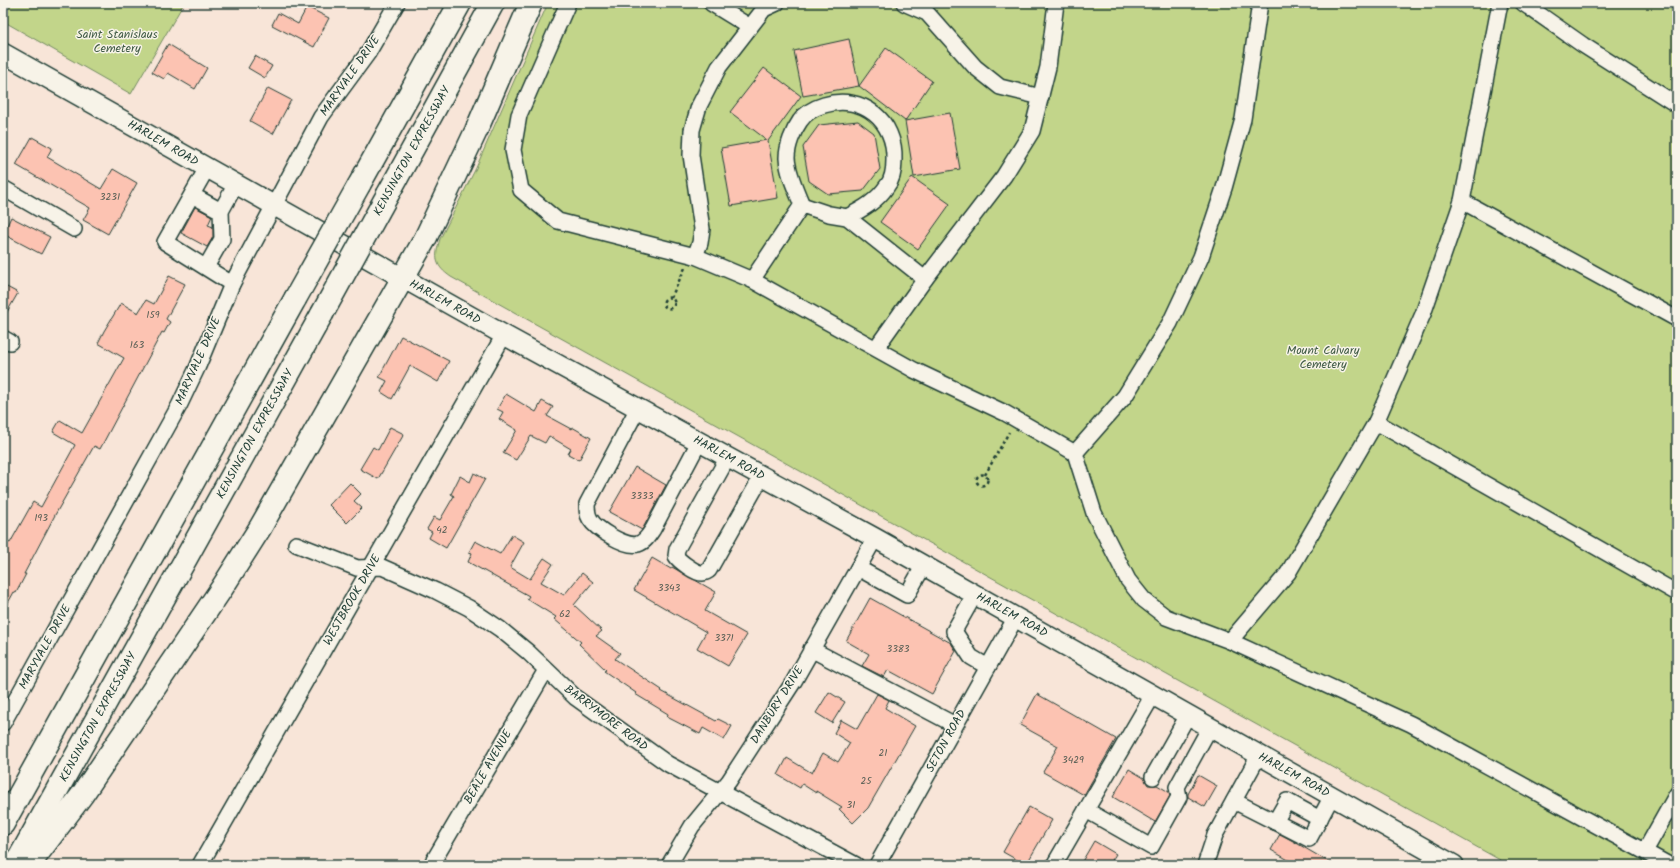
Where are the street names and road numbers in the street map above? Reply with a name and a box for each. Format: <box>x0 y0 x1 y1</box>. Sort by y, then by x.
street label: MARYVALE DRIVE <box>315 31 385 120</box>
street label: KENSINGTON EXPRESSWAY <box>368 82 456 219</box>
street label: HARLEM ROAD <box>124 115 202 171</box>
street label: HARLEM ROAD <box>406 274 485 330</box>
street label: MARYVALE DRIVE <box>170 313 226 408</box>
street label: KENSINGTON EXPRESSWAY <box>211 365 299 502</box>
street label: HARLEM ROAD <box>690 430 769 486</box>
street label: WESTBROOK DRIVE <box>318 550 386 649</box>
street label: HARLEM ROAD <box>973 587 1052 643</box>
street label: MARYVALE DRIVE <box>14 600 77 693</box>
street label: KENSINGTON EXPRESSWAY <box>54 648 142 785</box>
street label: DANBURY DRIVE <box>745 662 809 748</box>
street label: BARRYMORE ROAD <box>560 680 652 756</box>
street label: SETON ROAD <box>921 706 971 776</box>
street label: BEALE AVENUE <box>459 725 518 808</box>
street label: HARLEM ROAD <box>1255 747 1334 803</box>

